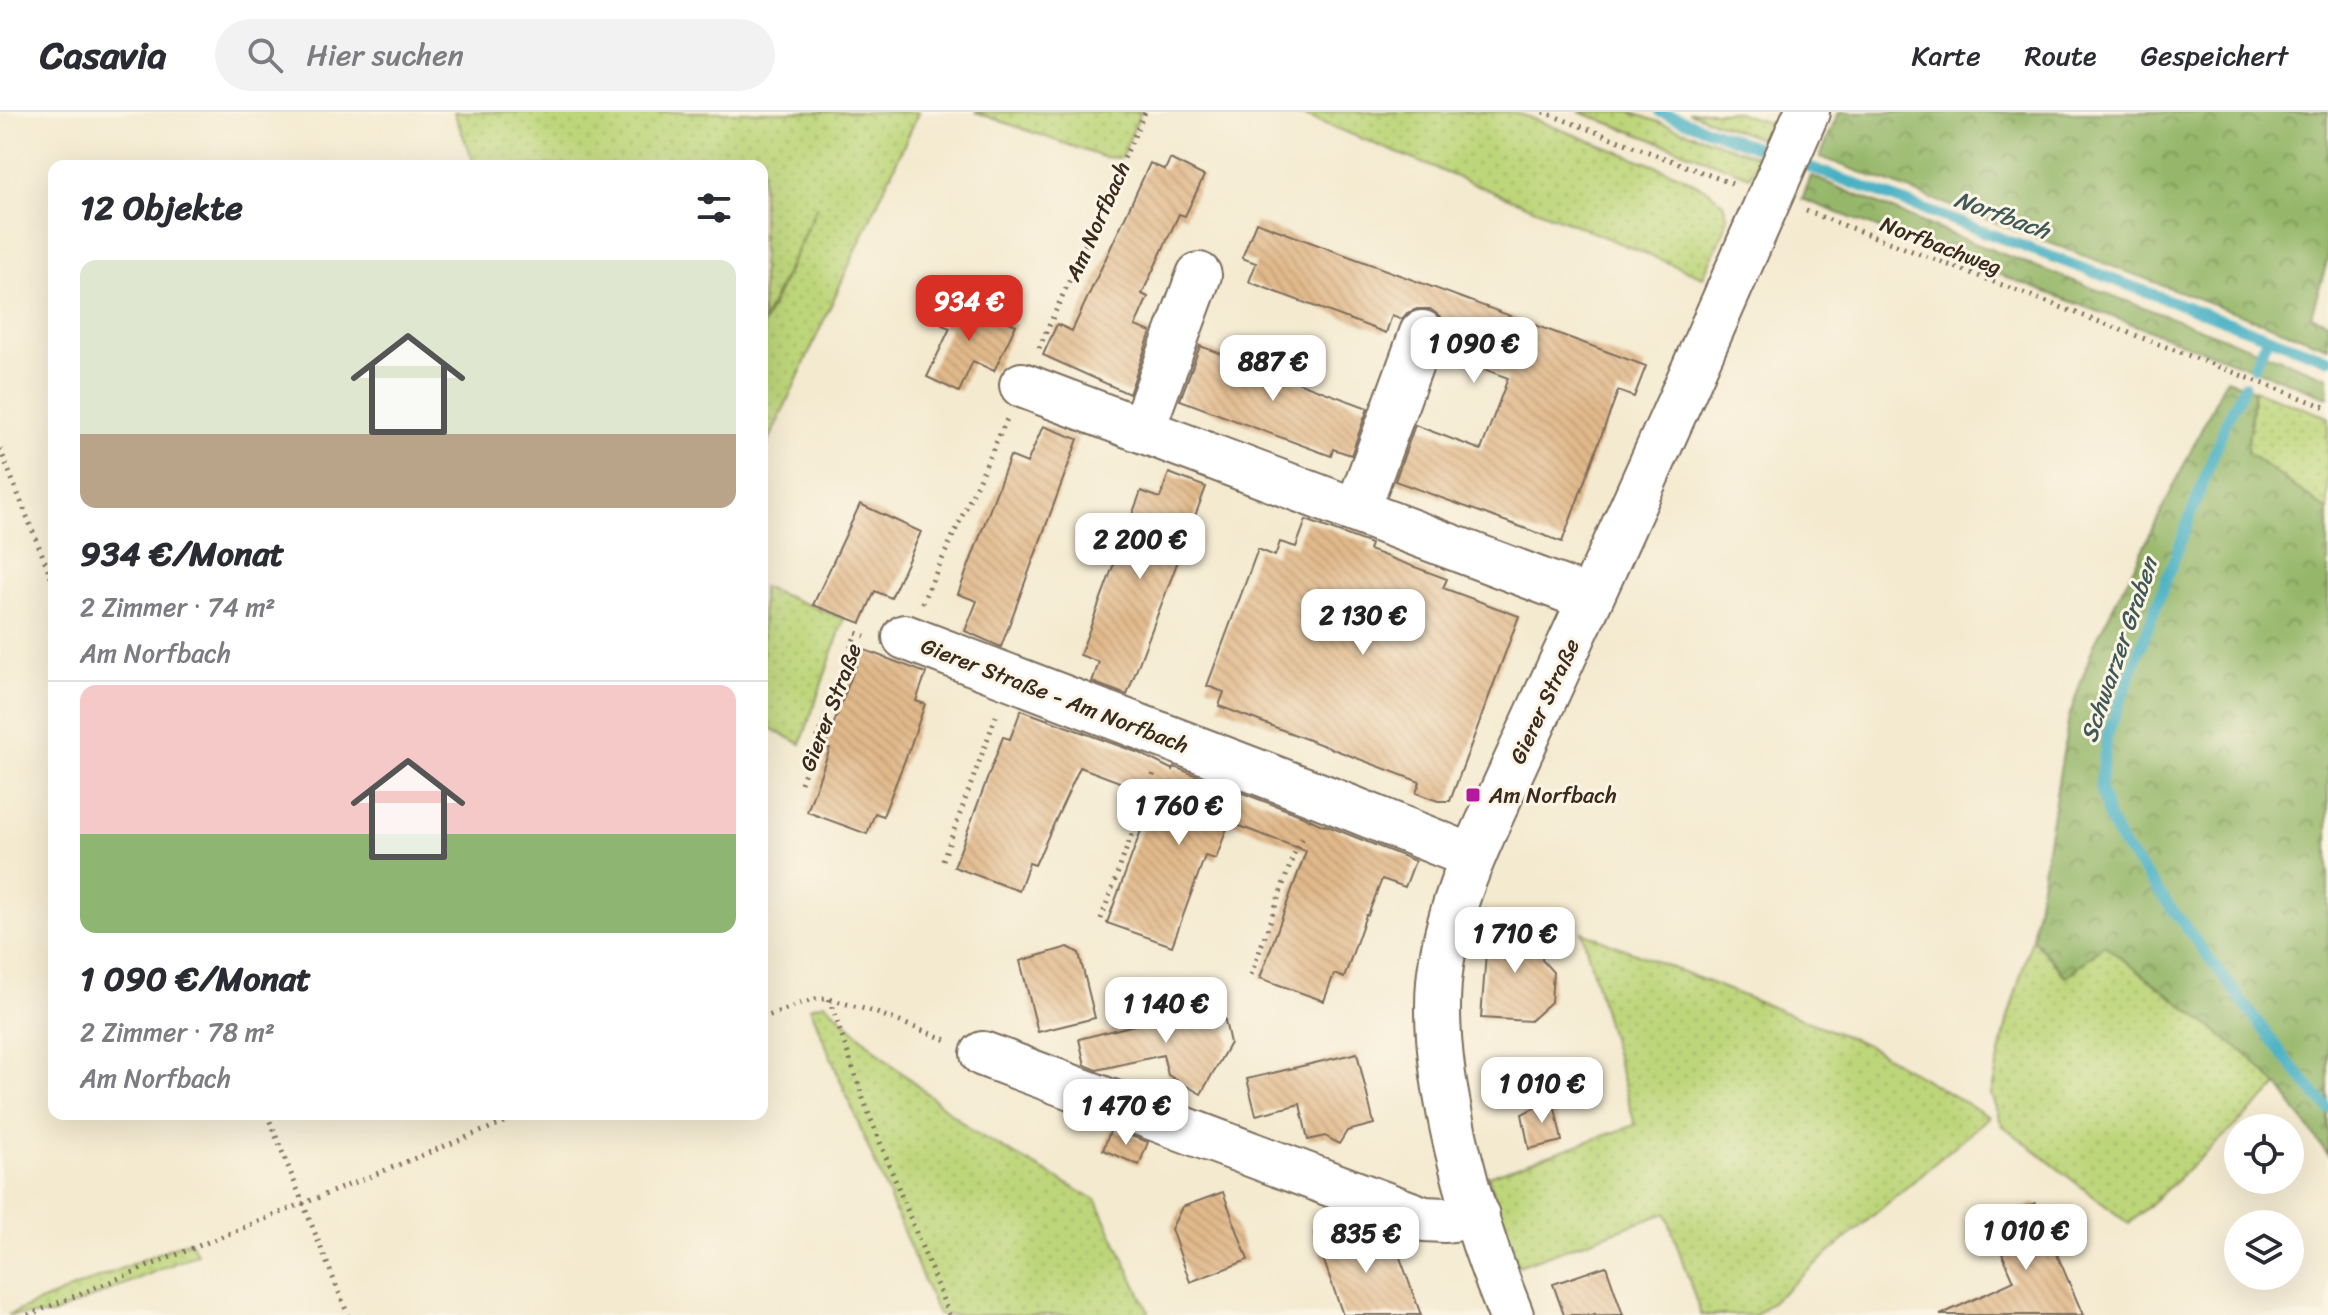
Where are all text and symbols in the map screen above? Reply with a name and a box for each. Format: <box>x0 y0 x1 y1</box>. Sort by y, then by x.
search box <box>215 19 775 91</box>
text: Casavia <box>40 22 167 89</box>
text: Hier suchen <box>307 28 464 82</box>
text: Karte <box>1911 31 1981 80</box>
text: Route <box>2025 31 2097 80</box>
text: Gespeichert <box>2141 31 2288 80</box>
icon: search <box>243 33 287 77</box>
street label: Am Norfbach <box>1053 155 1141 288</box>
text: 12 Objekte <box>80 178 243 238</box>
water label: Norfbach <box>1949 178 2058 252</box>
icon: filters <box>692 186 736 230</box>
street label: Norfbachweg <box>1874 204 2007 286</box>
pin: 934 € <box>913 275 1025 343</box>
text: 934 € <box>934 278 1004 324</box>
icon: home <box>336 312 480 456</box>
pin: 1 090 € <box>1400 317 1548 385</box>
text: 1 090 € <box>1429 320 1519 366</box>
pin: 887 € <box>1217 335 1329 403</box>
text: 887 € <box>1238 338 1308 384</box>
pin: 2 200 € <box>1066 513 1214 581</box>
text: 2 200 € <box>1093 516 1187 562</box>
text: 934 €/Monat <box>80 524 284 584</box>
water label: Schwarzer Graben <box>2068 549 2171 748</box>
text: 2 Zimmer · 74 m² <box>80 584 276 630</box>
pin: 2 130 € <box>1289 589 1437 657</box>
text: 2 130 € <box>1319 592 1407 638</box>
street label: Gierer Straße - Am Norfbach <box>915 626 1194 765</box>
text: Am Norfbach <box>80 630 231 676</box>
street label: Gierer Straße <box>1498 632 1591 770</box>
street label: Gierer Straße <box>788 637 873 777</box>
icon: home <box>336 737 480 881</box>
place label: Am Norfbach <box>1488 776 1617 815</box>
pin: 1 760 € <box>1105 779 1253 847</box>
text: 1 760 € <box>1135 782 1223 828</box>
marker: Am Norfbach <box>1464 786 1482 804</box>
pin: 1 710 € <box>1441 907 1589 975</box>
text: 1 710 € <box>1473 910 1557 956</box>
text: 1 090 €/Monat <box>80 949 311 1009</box>
pin: 1 140 € <box>1092 977 1240 1045</box>
text: 1 140 € <box>1123 980 1209 1026</box>
text: 2 Zimmer · 78 m² <box>80 1009 275 1055</box>
text: Am Norfbach <box>80 1055 231 1101</box>
pin: 1 010 € <box>1468 1057 1616 1125</box>
text: 1 010 € <box>1499 1060 1585 1106</box>
pin: 1 470 € <box>1052 1079 1200 1147</box>
text: 1 470 € <box>1081 1082 1171 1128</box>
map controls <box>2224 1114 2304 1290</box>
button: locate <box>2224 1114 2304 1194</box>
pin: 1 010 € <box>1952 1204 2100 1272</box>
pin: 835 € <box>1310 1207 1422 1275</box>
text: 1 010 € <box>1983 1207 2069 1253</box>
text: 835 € <box>1331 1210 1401 1256</box>
button: layers <box>2224 1210 2304 1290</box>

